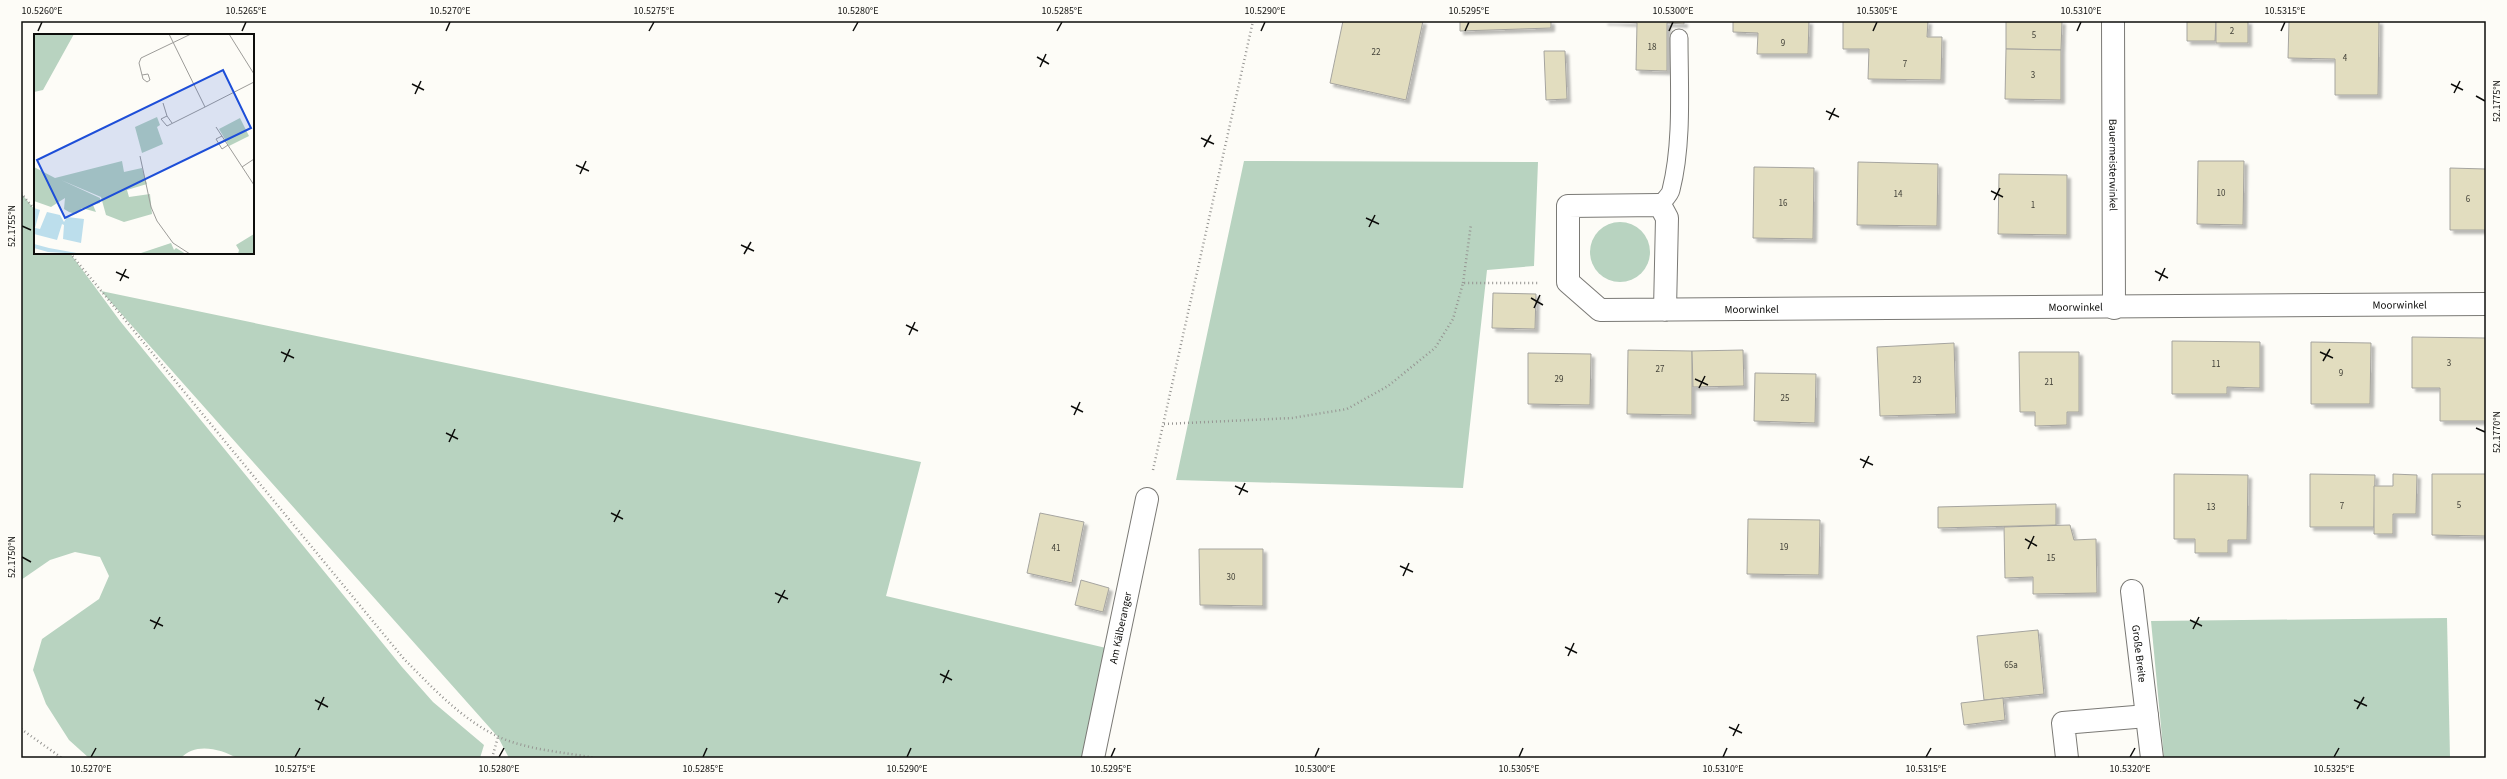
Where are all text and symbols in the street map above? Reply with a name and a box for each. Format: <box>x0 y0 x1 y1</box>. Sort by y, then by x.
text: 10.5260°E <box>22 4 62 18</box>
text: 10.5265°E <box>226 4 266 18</box>
text: 10.5270°E <box>430 4 470 18</box>
text: 10.5275°E <box>634 4 674 18</box>
text: 10.5280°E <box>838 4 878 18</box>
text: 10.5285°E <box>1042 4 1082 18</box>
text: 10.5290°E <box>1245 4 1285 18</box>
text: 10.5295°E <box>1449 4 1489 18</box>
text: 10.5300°E <box>1653 4 1693 18</box>
text: 10.5305°E <box>1857 4 1897 18</box>
text: 10.5310°E <box>2061 4 2101 18</box>
text: 10.5315°E <box>2265 4 2305 18</box>
house number: 2 <box>2230 25 2235 38</box>
house number: 5 <box>2032 29 2037 42</box>
inset map <box>34 34 254 254</box>
house number: 9 <box>1781 37 1786 50</box>
house number: 18 <box>1648 41 1657 54</box>
house number: 22 <box>1372 46 1381 59</box>
house number: 4 <box>2343 52 2348 65</box>
house number: 7 <box>1903 58 1908 71</box>
house number: 3 <box>2031 69 2036 82</box>
text: 52.1775°N <box>2490 80 2504 122</box>
street label: Bauermeisterwinkel <box>2105 119 2121 211</box>
house number: 10 <box>2217 187 2226 200</box>
house number: 14 <box>1894 188 1903 201</box>
house number: 6 <box>2466 193 2471 206</box>
house number: 16 <box>1779 197 1788 210</box>
house number: 1 <box>2031 199 2035 212</box>
text: 52.1755°N <box>5 205 19 247</box>
street label: Moorwinkel <box>2373 297 2427 313</box>
street label: Moorwinkel <box>2049 300 2103 315</box>
street label: Moorwinkel <box>1725 302 1779 317</box>
house number: 3 <box>2447 357 2452 370</box>
house number: 11 <box>2212 358 2220 371</box>
house number: 27 <box>1656 363 1665 376</box>
house number: 9 <box>2339 367 2344 380</box>
house number: 29 <box>1555 373 1564 386</box>
house number: 23 <box>1913 374 1922 387</box>
house number: 21 <box>2045 376 2053 389</box>
house number: 25 <box>1781 392 1790 405</box>
text: 52.1770°N <box>2490 411 2504 453</box>
house number: 5 <box>2457 499 2462 512</box>
house number: 7 <box>2340 500 2345 513</box>
house number: 13 <box>2207 501 2216 514</box>
text: 52.1750°N <box>5 536 19 578</box>
house number: 19 <box>1780 541 1789 554</box>
house number: 41 <box>1052 542 1060 555</box>
house number: 15 <box>2047 552 2056 565</box>
house number: 30 <box>1227 571 1236 584</box>
street label: Am Kälberanger <box>1106 590 1136 665</box>
street label: Große Breite <box>2128 624 2150 684</box>
house number: 65a <box>2004 659 2018 672</box>
text: 10.5270°E <box>71 762 111 776</box>
text: 10.5275°E <box>275 762 315 776</box>
text: 10.5280°E <box>479 762 519 776</box>
text: 10.5285°E <box>683 762 723 776</box>
text: 10.5290°E <box>887 762 927 776</box>
text: 10.5295°E <box>1091 762 1131 776</box>
text: 10.5300°E <box>1295 762 1335 776</box>
text: 10.5305°E <box>1499 762 1539 776</box>
text: 10.5310°E <box>1703 762 1743 776</box>
text: 10.5315°E <box>1906 762 1946 776</box>
text: 10.5320°E <box>2110 762 2150 776</box>
text: 10.5325°E <box>2314 762 2354 776</box>

